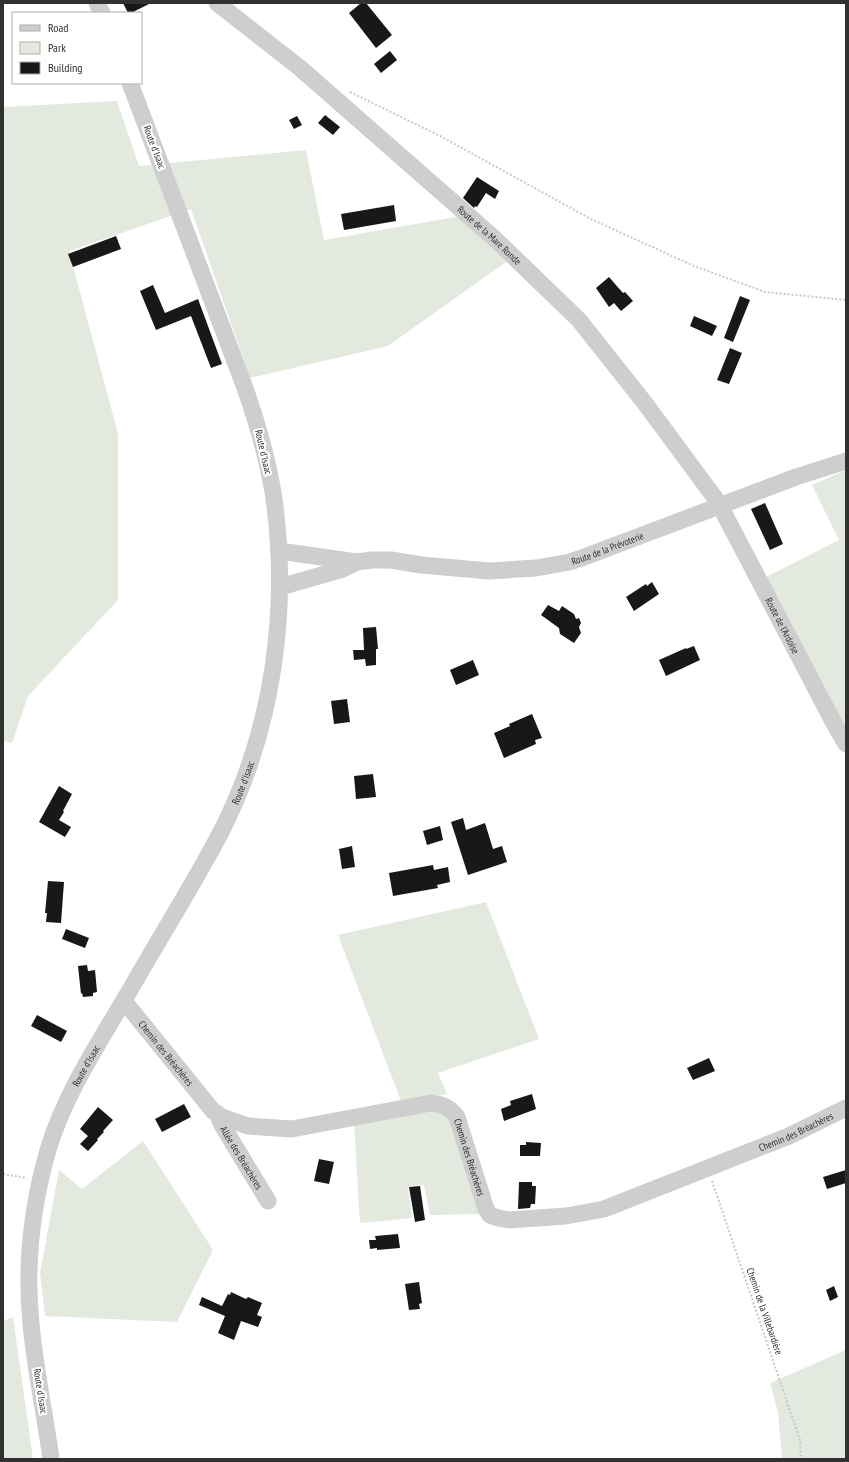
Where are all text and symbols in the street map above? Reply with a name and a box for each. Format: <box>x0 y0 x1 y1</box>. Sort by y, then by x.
legend <box>12 12 142 84</box>
text: Road <box>48 20 68 35</box>
text: Park <box>48 40 66 55</box>
text: Building <box>48 60 83 75</box>
street label: Route d'Isaac <box>140 124 169 171</box>
street label: Route de la Mare Ronde <box>454 203 524 268</box>
street label: Route d'Isaac <box>252 429 275 476</box>
street label: Route de la Prévoterie <box>570 529 645 568</box>
street label: Route de l'Ardoise <box>762 595 802 656</box>
street label: Route d'Isaac <box>229 759 257 806</box>
street label: Chemin des Bréachères <box>135 1018 196 1089</box>
street label: Route d'Isaac <box>69 1042 103 1089</box>
street label: Chemin des Bréachères <box>757 1109 836 1154</box>
street label: Chemin des Bréachères <box>451 1117 488 1198</box>
street label: Allée des Bréachères <box>217 1124 266 1192</box>
street label: Chemin de la Villebardière <box>744 1266 786 1356</box>
street label: Route d'Isaac <box>31 1368 51 1415</box>

